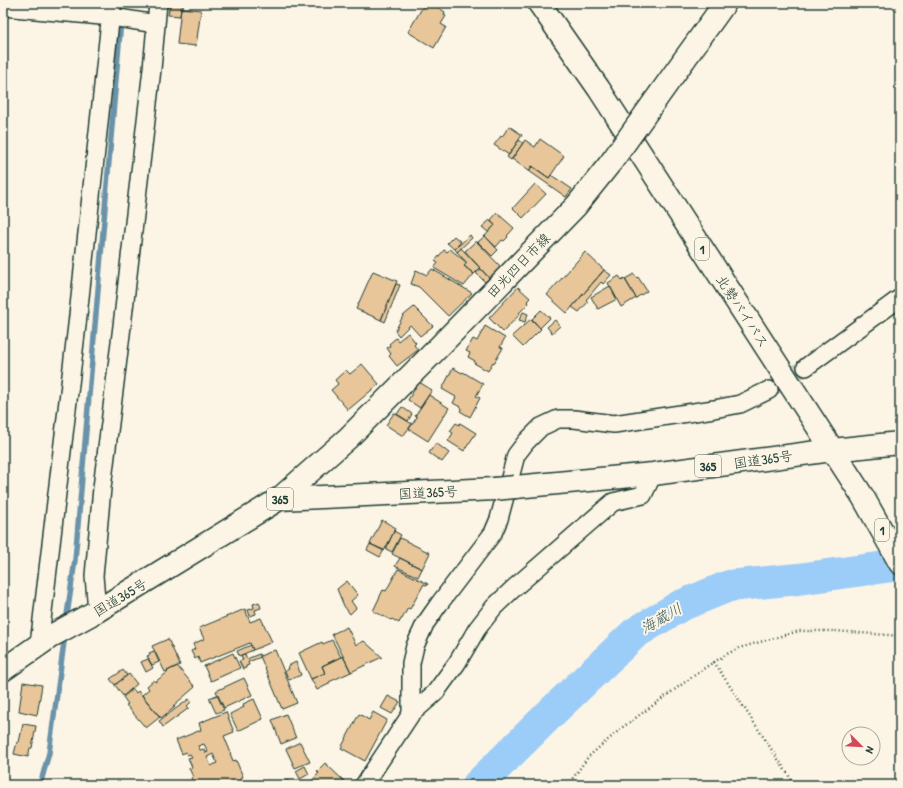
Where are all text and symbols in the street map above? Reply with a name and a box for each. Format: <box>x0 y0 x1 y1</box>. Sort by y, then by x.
street label: 田光四日市線 <box>482 228 554 302</box>
road number: 1 <box>695 238 709 260</box>
street label: 北勢バイパス <box>712 271 774 351</box>
street label: 国道365号 <box>732 445 794 473</box>
road number: 365 <box>695 455 721 477</box>
street label: 国道365号 <box>398 481 458 503</box>
road number: 365 <box>267 488 293 510</box>
road number: 1 <box>875 519 889 541</box>
street label: 国道365号 <box>89 573 151 621</box>
water label: 海蔵川 <box>636 598 686 638</box>
north arrow <box>841 726 881 766</box>
text: N <box>862 745 878 756</box>

